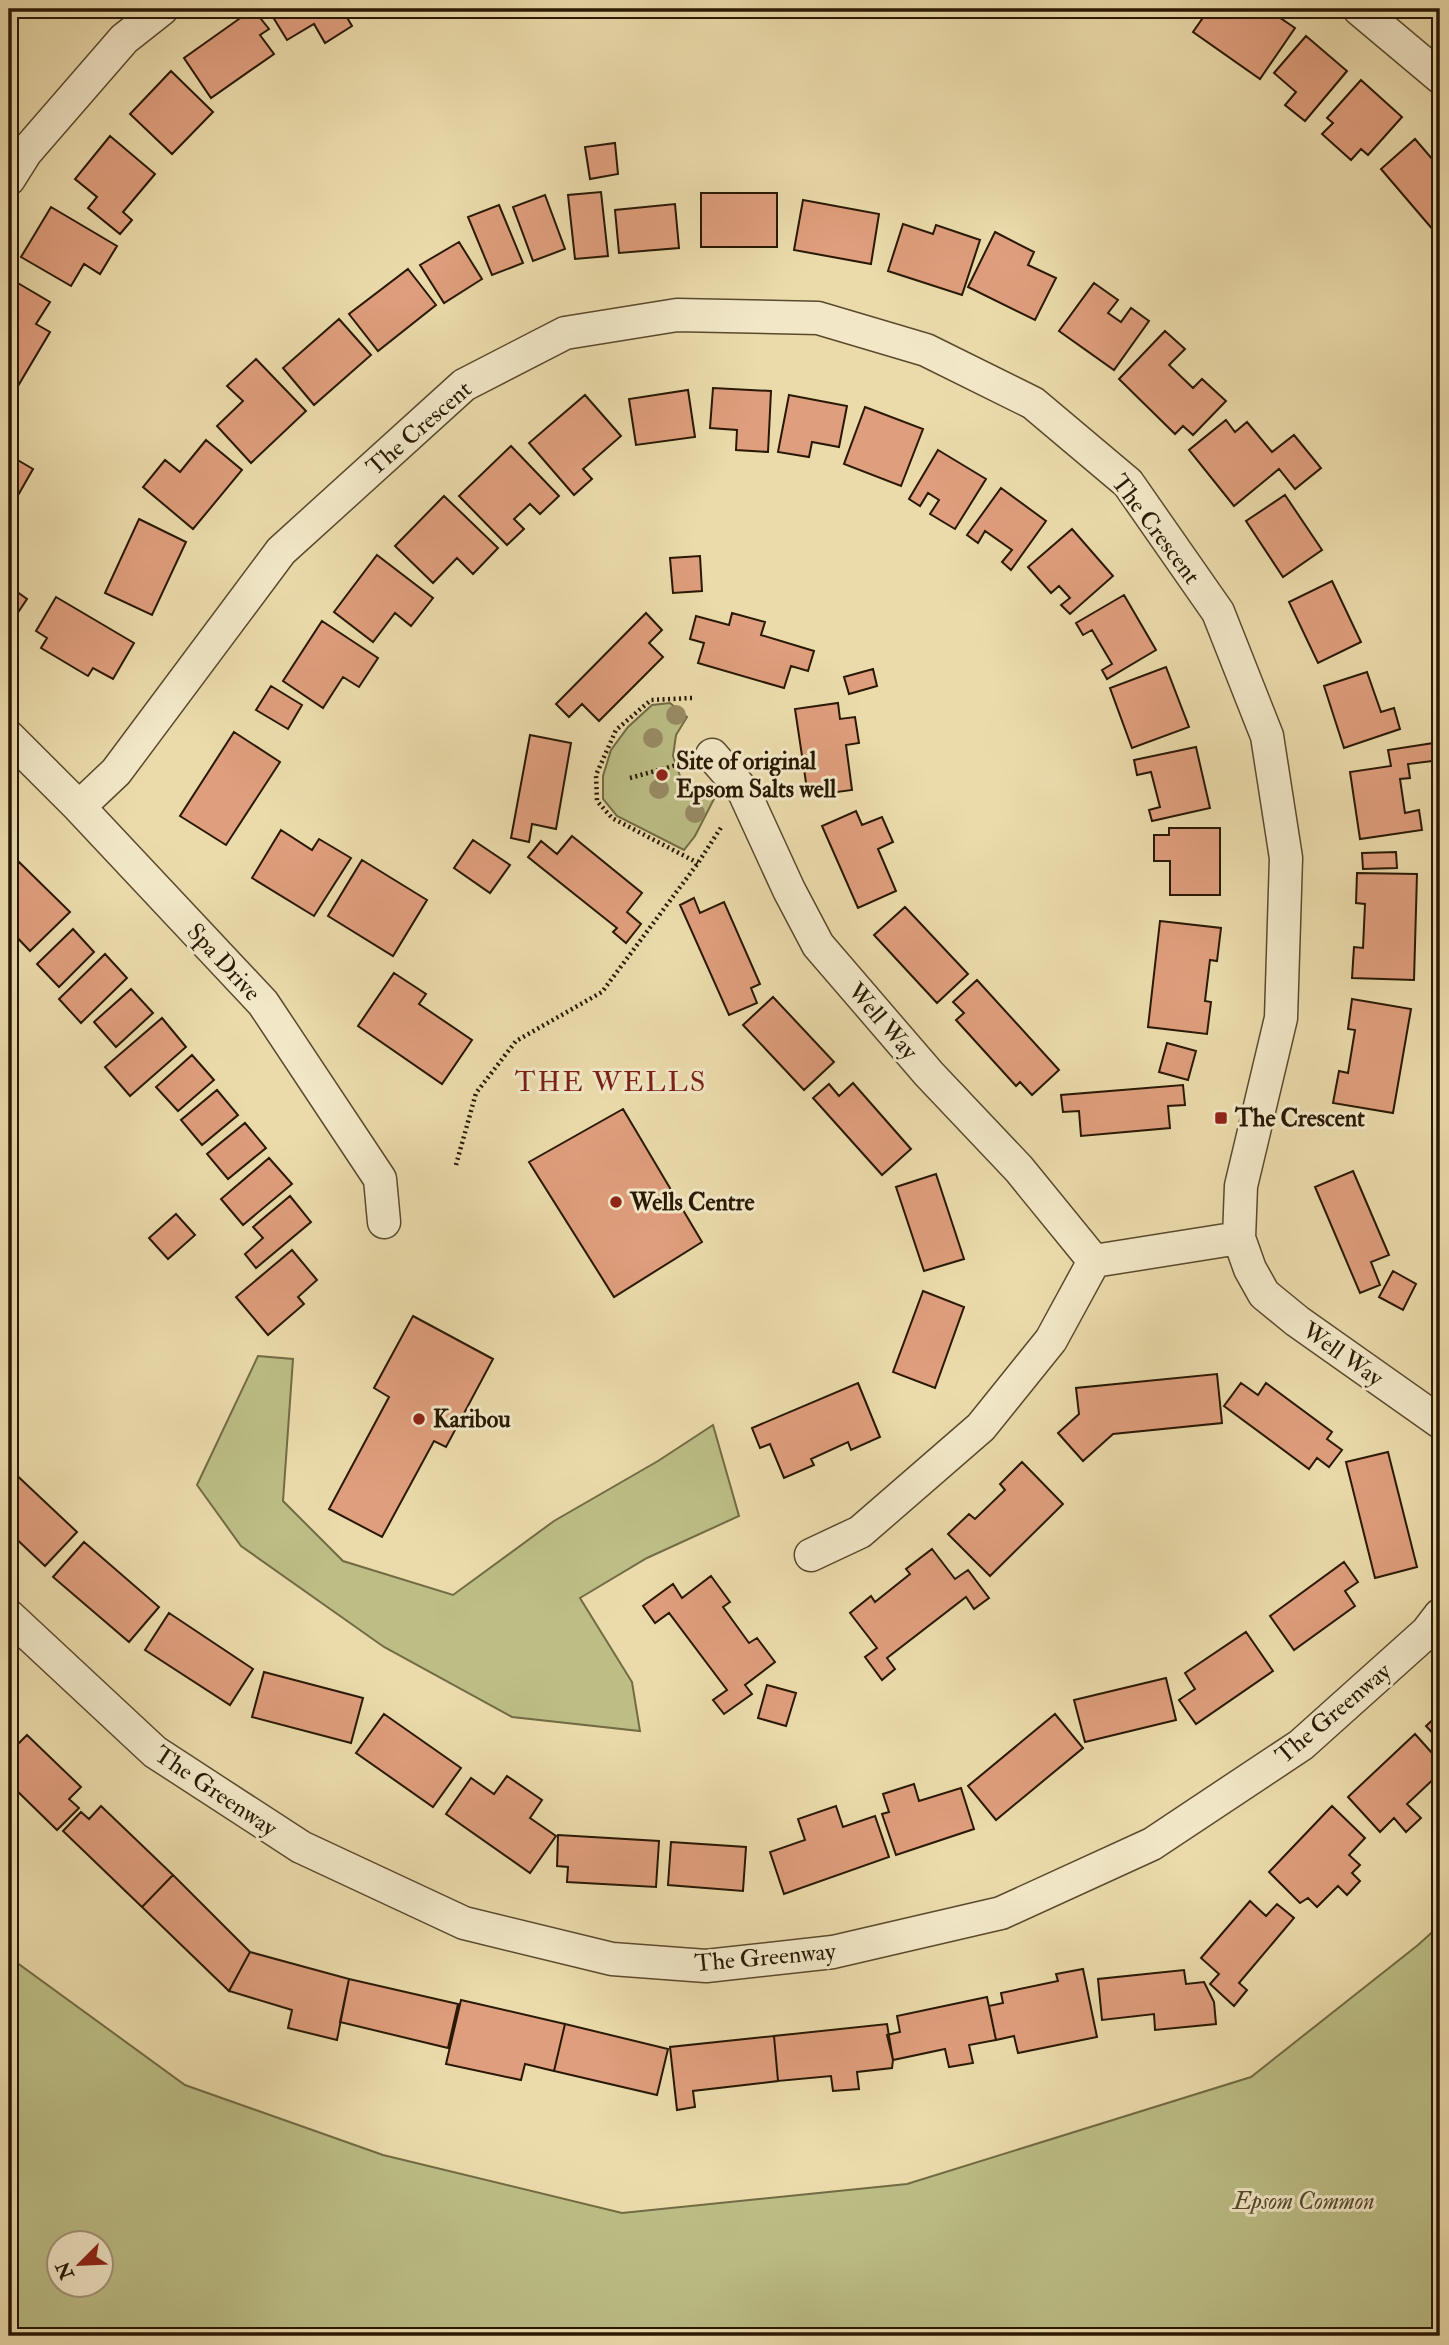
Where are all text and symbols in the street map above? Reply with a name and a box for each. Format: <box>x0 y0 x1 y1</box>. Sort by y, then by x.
street label: The Crescent <box>360 374 479 483</box>
street label: The Crescent <box>1104 468 1207 591</box>
place label: Site of original Epsom Salts well <box>676 746 837 805</box>
marker: Site of original Epsom Salts well <box>654 767 670 783</box>
street label: Spa Drive <box>180 917 267 1008</box>
street label: Well Way <box>840 976 925 1067</box>
district label: THE WELLS <box>515 1065 707 1100</box>
place label: The Crescent <box>1234 1103 1365 1134</box>
marker: The Crescent <box>1213 1110 1229 1126</box>
place label: Wells Centre <box>629 1187 754 1218</box>
marker: Wells Centre <box>608 1194 624 1210</box>
street label: Well Way <box>1295 1315 1390 1394</box>
place label: Karibou <box>433 1404 511 1435</box>
marker: Karibou <box>411 1411 427 1427</box>
street label: The Greenway <box>1269 1656 1398 1771</box>
street label: The Greenway <box>148 1739 283 1844</box>
street label: The Greenway <box>693 1936 837 1979</box>
park label: Epsom Common <box>1231 2186 1375 2217</box>
north arrow <box>46 2230 116 2300</box>
text: N <box>51 2257 80 2284</box>

